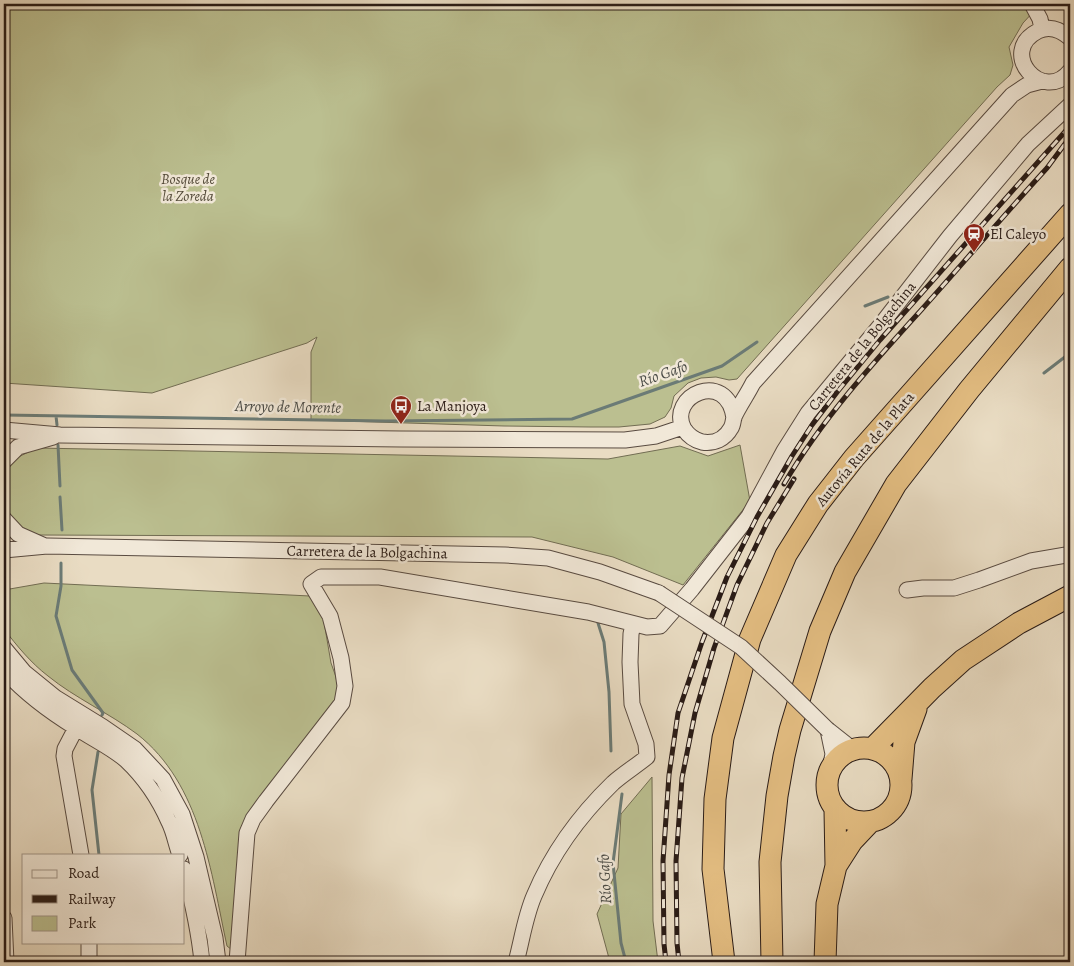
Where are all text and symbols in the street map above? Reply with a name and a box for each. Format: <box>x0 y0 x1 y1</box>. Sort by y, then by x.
park label: Bosque de la Zoreda <box>161 169 216 206</box>
station icon: El Caleyo <box>962 222 986 253</box>
place label: El Caleyo <box>990 224 1046 244</box>
street label: Carretera de la Bolgachina <box>804 277 920 415</box>
water label: Río Gafo <box>636 355 690 393</box>
street label: Autovía Ruta de la Plata <box>811 388 919 511</box>
bus stop icon: La Manjoya <box>389 394 413 425</box>
water label: Arroyo de Morente <box>234 395 341 419</box>
place label: La Manjoya <box>417 396 487 416</box>
street label: Carretera de la Bolgachina <box>286 541 448 563</box>
water label: Río Gafo <box>593 853 617 905</box>
legend <box>22 854 185 944</box>
text: Road <box>68 863 100 883</box>
text: Railway <box>68 889 116 909</box>
text: Park <box>68 913 97 933</box>

